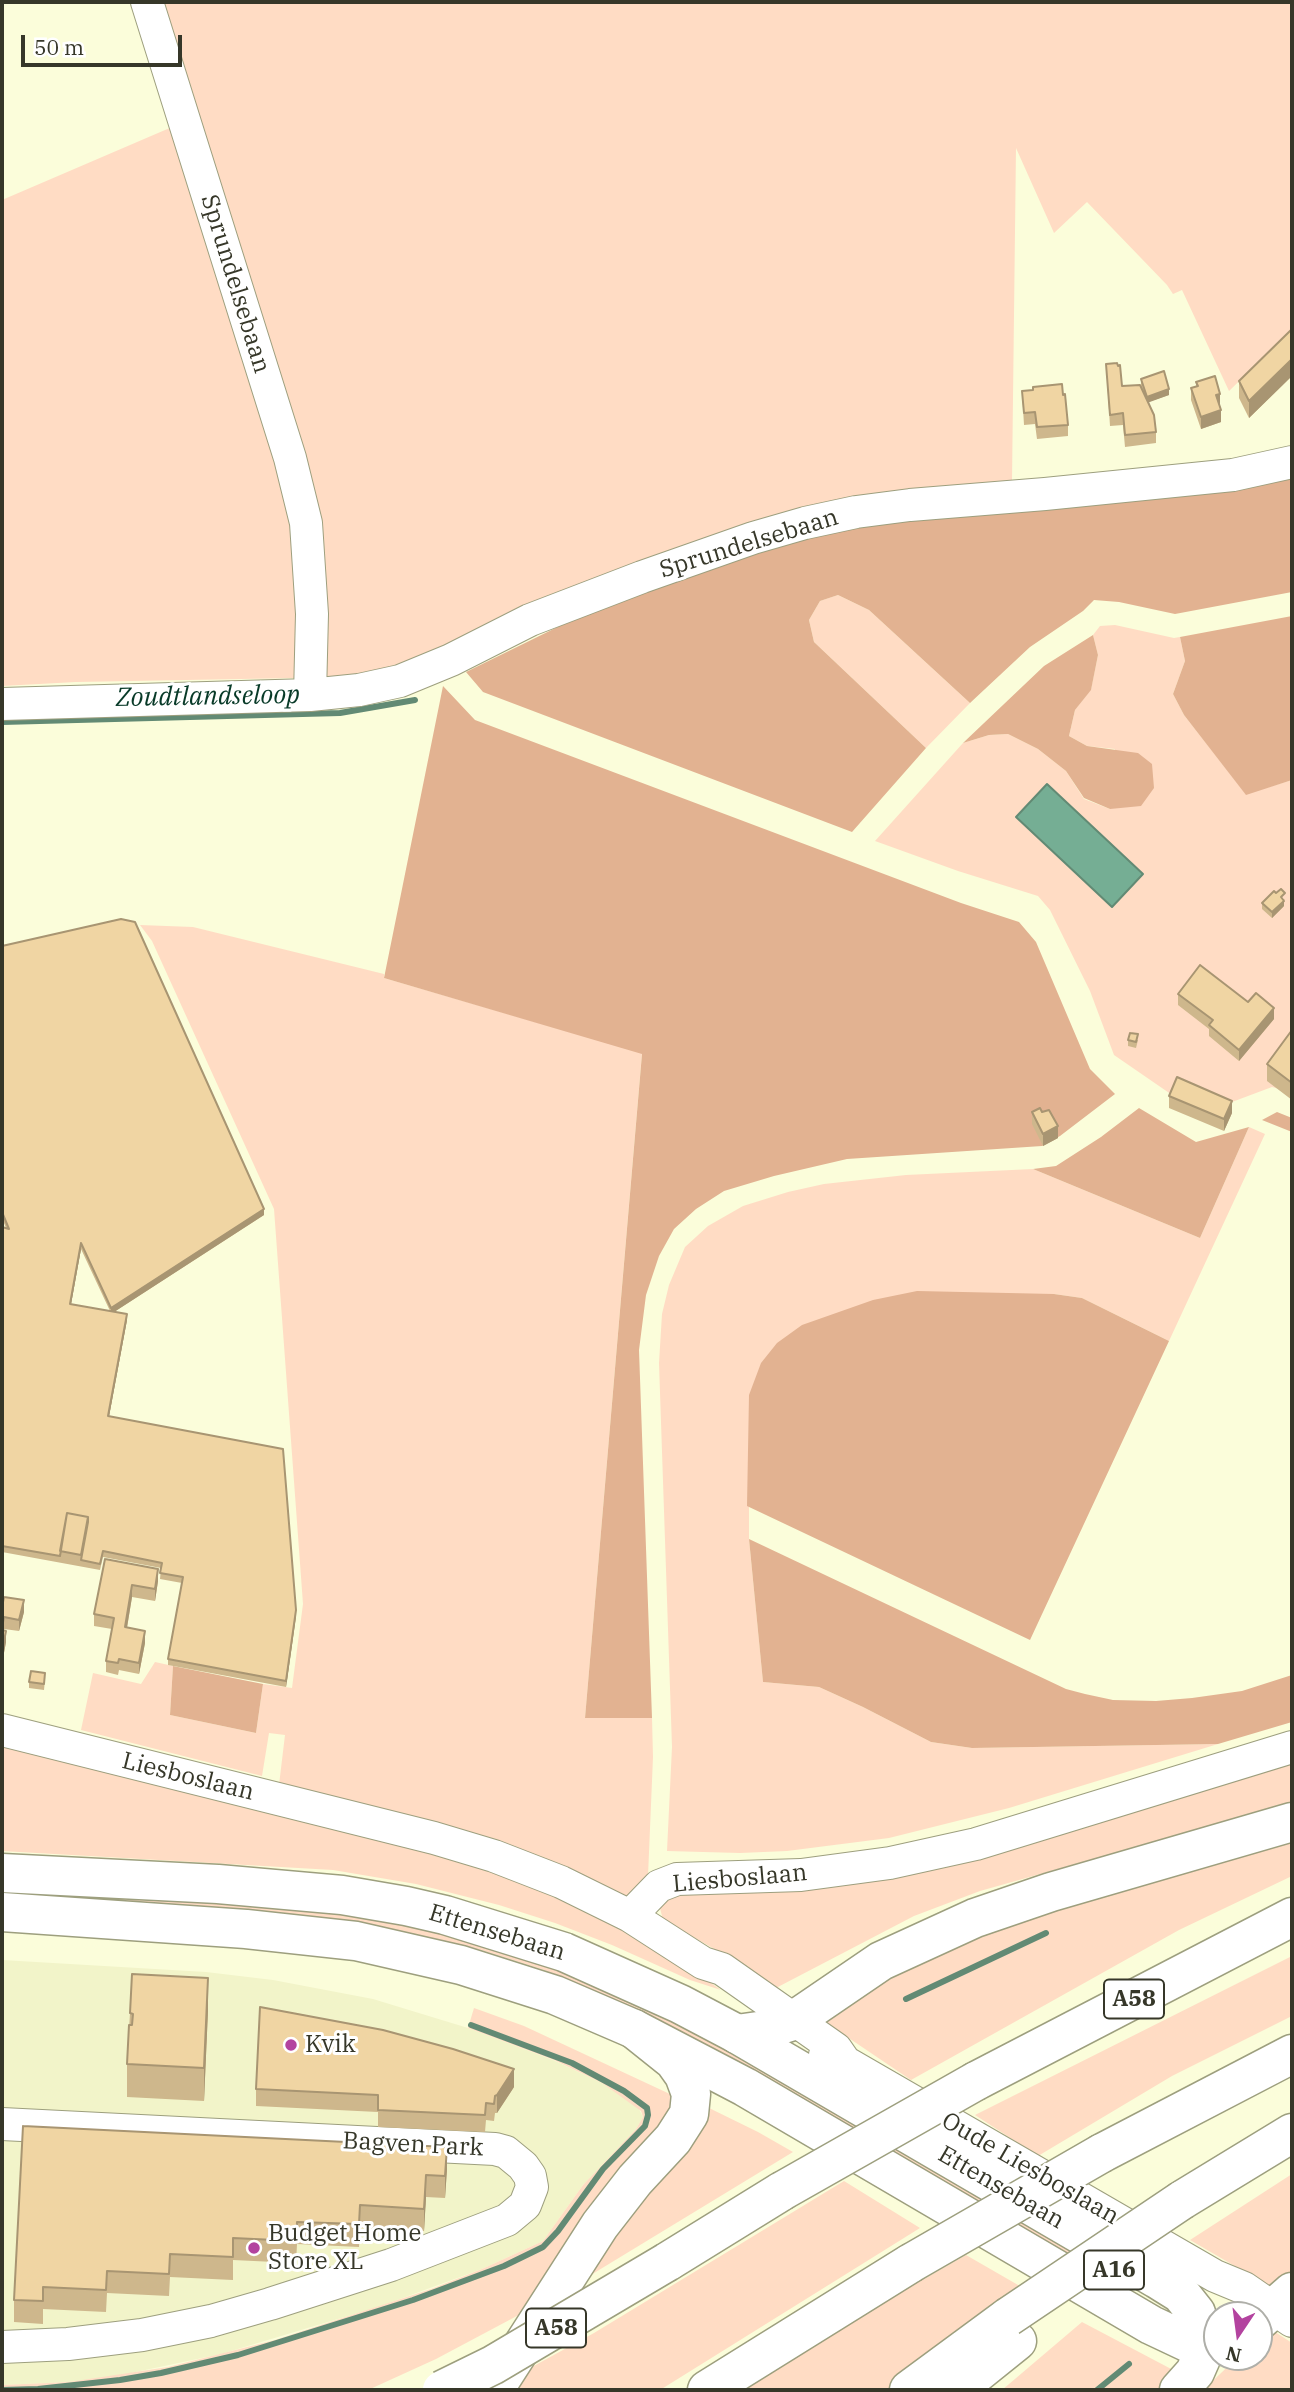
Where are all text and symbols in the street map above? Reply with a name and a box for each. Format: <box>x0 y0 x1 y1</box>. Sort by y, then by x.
scale bar <box>24 21 186 65</box>
text: 50 m <box>34 33 84 61</box>
street label: Sprundelsebaan <box>194 191 276 377</box>
street label: Sprundelsebaan <box>656 503 842 585</box>
water label: Zoudtlandseloop <box>116 680 300 714</box>
street label: Liesboslaan <box>119 1747 257 1807</box>
street label: Liesboslaan <box>672 1859 808 1899</box>
street label: Ettensebaan <box>425 1899 569 1967</box>
road number: A58 <box>1104 1980 1164 2018</box>
place label: Kvik <box>305 2031 356 2059</box>
marker: Kvik <box>283 2037 299 2053</box>
street label: Oude Liesboslaan <box>936 2107 1124 2231</box>
street label: Bagven Park <box>342 2127 484 2163</box>
street label: Ettensebaan <box>933 2140 1069 2236</box>
place label: Budget Home Store XL <box>268 2220 421 2276</box>
marker: Budget Home Store XL <box>246 2240 262 2256</box>
road number: A16 <box>1084 2250 1144 2290</box>
north arrow <box>1203 2301 1273 2371</box>
road number: A58 <box>526 2308 586 2348</box>
text: N <box>1224 2341 1244 2368</box>

